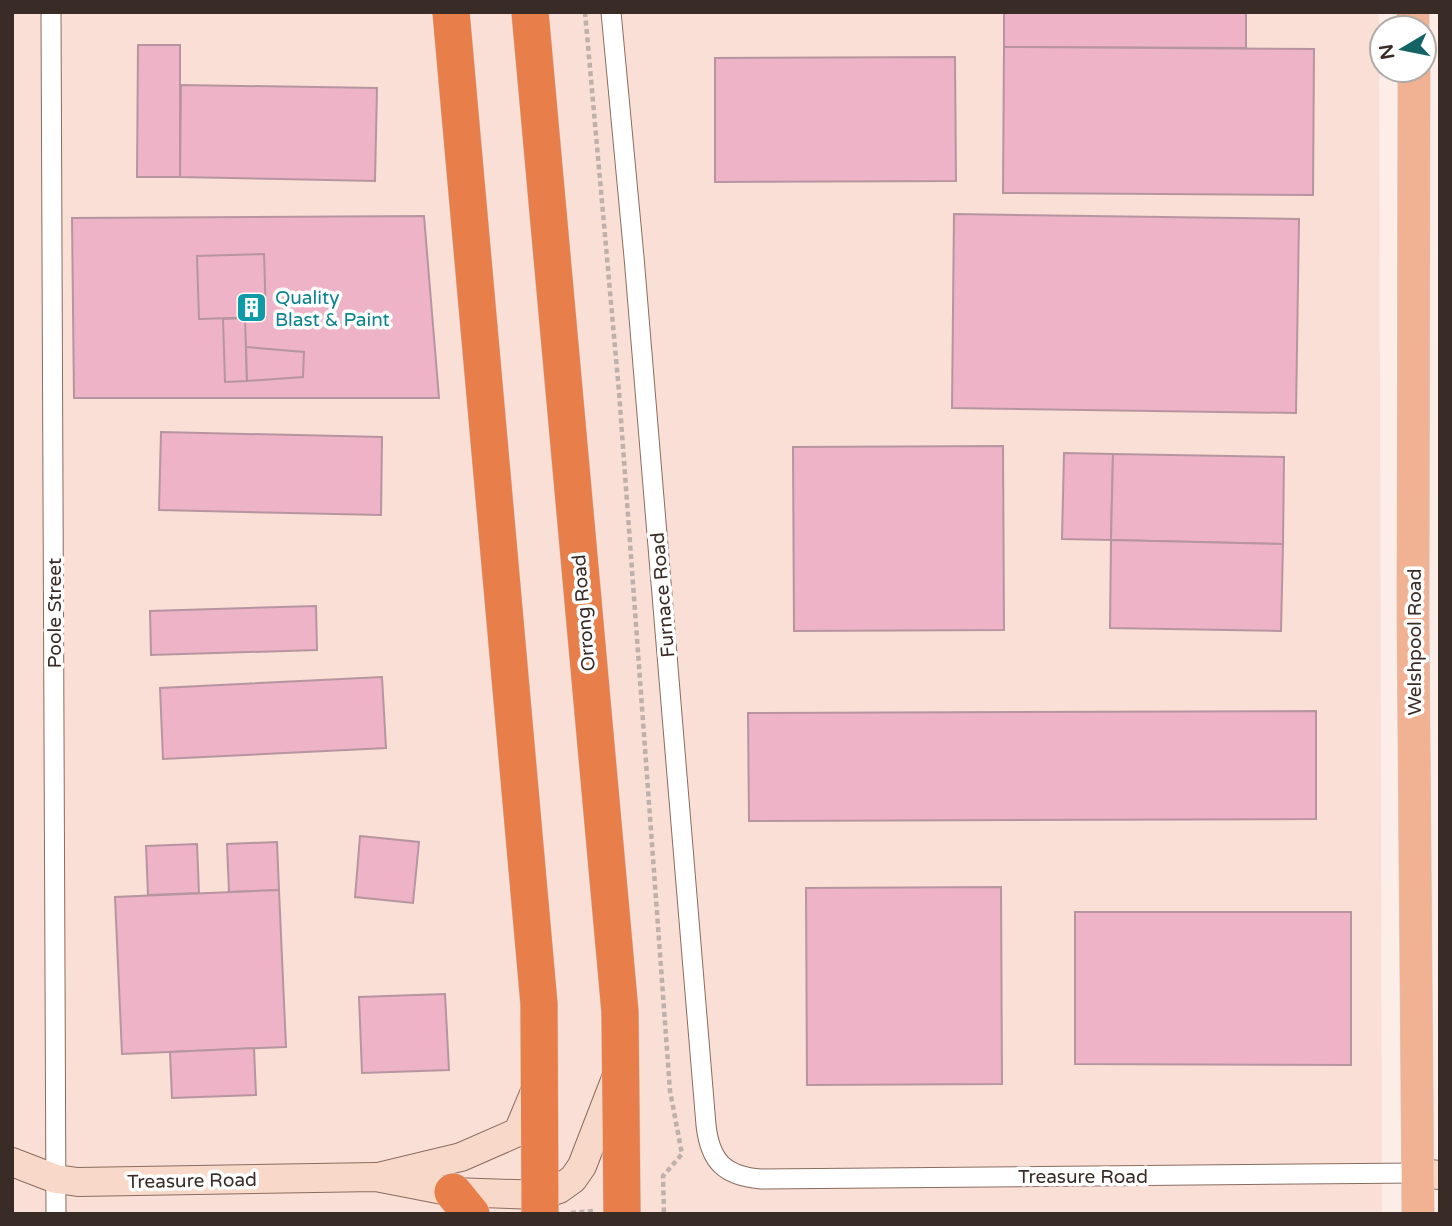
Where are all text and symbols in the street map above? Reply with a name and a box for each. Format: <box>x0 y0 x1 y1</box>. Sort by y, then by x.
north arrow <box>1368 14 1438 84</box>
text: N <box>1375 42 1399 61</box>
place label: Quality Blast & Paint <box>275 287 390 331</box>
building icon: Quality Blast & Paint <box>235 291 269 325</box>
street label: Furnace Road <box>647 531 679 658</box>
street label: Orrong Road <box>568 554 600 672</box>
street label: Poole Street <box>44 558 66 668</box>
street label: Welshpool Road <box>1404 568 1426 716</box>
street label: Treasure Road <box>1018 1166 1148 1188</box>
street label: Treasure Road <box>127 1169 257 1193</box>

